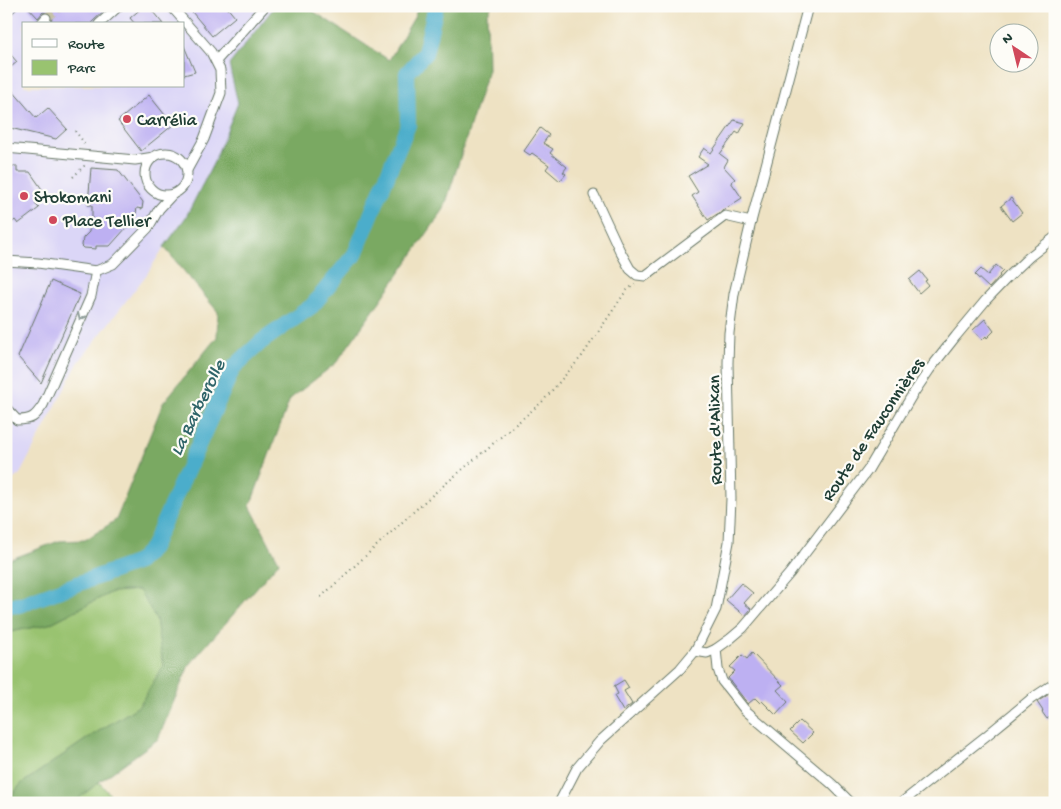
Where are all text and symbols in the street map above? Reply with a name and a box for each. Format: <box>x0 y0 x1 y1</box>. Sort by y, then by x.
legend <box>22 22 185 88</box>
north arrow <box>988 22 1038 72</box>
text: N <box>999 30 1017 49</box>
text: Route <box>68 36 105 54</box>
text: Parc <box>67 60 96 78</box>
place label: Carrélia <box>137 111 198 132</box>
marker: Carrélia <box>121 113 133 125</box>
place label: Stokomani <box>34 188 112 209</box>
marker: Stokomani <box>18 190 30 202</box>
place label: Place Tellier <box>62 212 152 233</box>
marker: Place Tellier <box>47 214 59 226</box>
one-way arrow <box>77 312 88 321</box>
street label: Route de Fauconnières <box>818 354 930 506</box>
water label: La Barberolle <box>166 356 233 460</box>
street label: Route d'Alixan <box>705 374 728 485</box>

